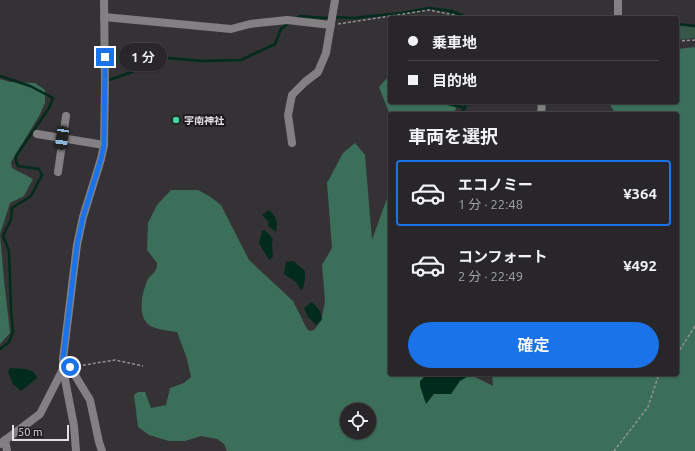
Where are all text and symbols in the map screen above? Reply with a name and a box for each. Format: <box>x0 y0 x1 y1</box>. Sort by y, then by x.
text: 乗車地 <box>432 34 477 51</box>
callout: 1 分 <box>119 43 167 71</box>
route end <box>96 48 114 66</box>
text: 1 分 <box>131 50 155 64</box>
text: 目的地 <box>432 72 477 89</box>
marker: 宇南神社 <box>171 115 181 125</box>
place label: 宇南神社 <box>184 115 225 126</box>
car <box>54 125 70 151</box>
text: 車両を選択 <box>408 126 498 146</box>
icon: car <box>410 175 446 211</box>
text: エコノミー <box>458 176 533 193</box>
text: ¥364 <box>623 185 657 202</box>
text: 1 分 · 22:48 <box>458 197 523 211</box>
icon: car <box>410 247 446 283</box>
text: コンフォート <box>458 248 548 265</box>
text: ¥492 <box>623 257 657 274</box>
text: 2 分 · 22:49 <box>458 269 523 283</box>
button: 確定 <box>408 322 659 368</box>
route start <box>61 358 79 376</box>
map controls <box>340 403 376 439</box>
button: locate <box>340 403 376 439</box>
scale bar <box>12 423 69 442</box>
text: 50 m <box>18 426 42 438</box>

